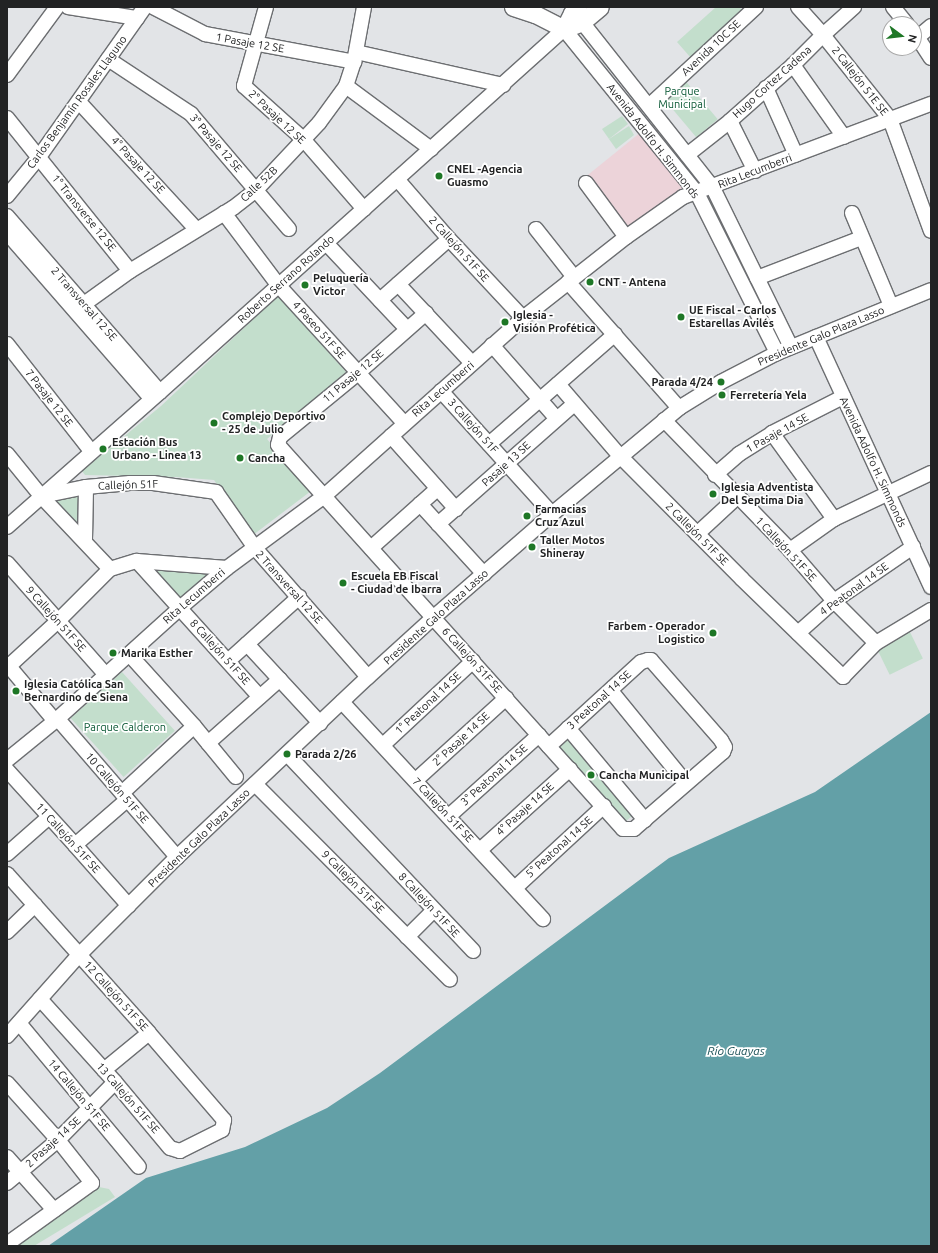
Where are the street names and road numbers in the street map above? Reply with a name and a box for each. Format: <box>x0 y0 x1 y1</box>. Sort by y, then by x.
street label: Avenida 10C SE <box>679 17 743 79</box>
street label: 1 Pasaje 12 SE <box>215 30 285 56</box>
street label: Carlos Benjamín Rosales Llaguno <box>24 33 130 171</box>
street label: Hugo Cortez Cadena <box>730 43 814 121</box>
street label: 2 Callejón 51E SE <box>829 44 891 118</box>
street label: Avenida Adolfo H. Simmonds <box>604 81 702 201</box>
street label: 2° Pasaje 12 SE <box>246 87 308 147</box>
street label: 3° Pasaje 12 SE <box>187 111 245 175</box>
street label: 4° Pasaje 12 SE <box>108 134 168 196</box>
street label: Rita Lecumberri <box>716 151 794 191</box>
street label: Calle 52B <box>238 163 280 205</box>
street label: 1° Transverse 12 SE <box>49 172 119 254</box>
street label: 2 Callejón 51F SE <box>426 214 492 284</box>
street label: Roberto Serrano Rolando <box>235 232 337 326</box>
street label: 2 Transversal 12 SE <box>48 264 120 344</box>
street label: 4 Paseo 51F SE <box>290 298 348 362</box>
street label: Presidente Galo Plaza Lasso <box>756 303 886 369</box>
street label: 11 Pasaje 12 SE <box>320 347 386 405</box>
street label: Rita Lecumberri <box>409 358 477 420</box>
street label: 7 Pasaje 12 SE <box>22 367 76 429</box>
street label: Avenida Adolfo H. Simmonds <box>837 395 909 529</box>
street label: 3 Callejón 51F <box>445 396 501 456</box>
street label: 1 Pasaje 14 SE <box>743 410 811 456</box>
street label: Pasaje 13 SE <box>479 439 533 489</box>
street label: Callejón 51F <box>98 477 158 493</box>
street label: 2 Callejón 51F SE <box>663 500 731 568</box>
street label: 1 Callejón 51F SE <box>753 514 819 584</box>
street label: 2 Transversal 12 SE <box>253 548 325 626</box>
street label: 4 Peatonal 14 SE <box>817 560 891 618</box>
street label: Rita Lecumberri <box>160 565 228 627</box>
street label: Presidente Galo Plaza Lasso <box>381 566 491 668</box>
street label: 9 Callejón 51F SE <box>23 584 89 654</box>
street label: 8 Callejón 51F SE <box>187 617 253 687</box>
street label: 6 Callejón 51F SE <box>439 625 505 695</box>
street label: 3 Peatonal 14 SE <box>564 668 634 732</box>
street label: 1° Peatonal 14 SE <box>392 669 464 737</box>
street label: 2° Pasaje 14 SE <box>430 709 492 769</box>
street label: 3° Peatonal 14 SE <box>458 742 530 808</box>
street label: 10 Callejón 51F SE <box>83 750 151 826</box>
street label: 7 Callejón 51F SE <box>410 775 476 845</box>
street label: 4° Pasaje 14 SE <box>493 780 557 838</box>
street label: Presidente Galo Plaza Lasso <box>145 786 253 890</box>
street label: 11 Callejón 51F SE <box>33 800 103 876</box>
street label: 5° Peatonal 14 SE <box>523 814 595 880</box>
street label: 9 Callejón 51F SE <box>319 848 387 916</box>
street label: 8 Callejón 51F SE <box>396 870 462 940</box>
street label: 12 Callejón 51F SE <box>81 958 151 1034</box>
street label: 14 Callejón 51F SE <box>45 1056 113 1134</box>
street label: 13 Callejón 51F SE <box>94 1060 162 1136</box>
street label: 2 Pasaje 14 SE <box>23 1114 83 1170</box>

